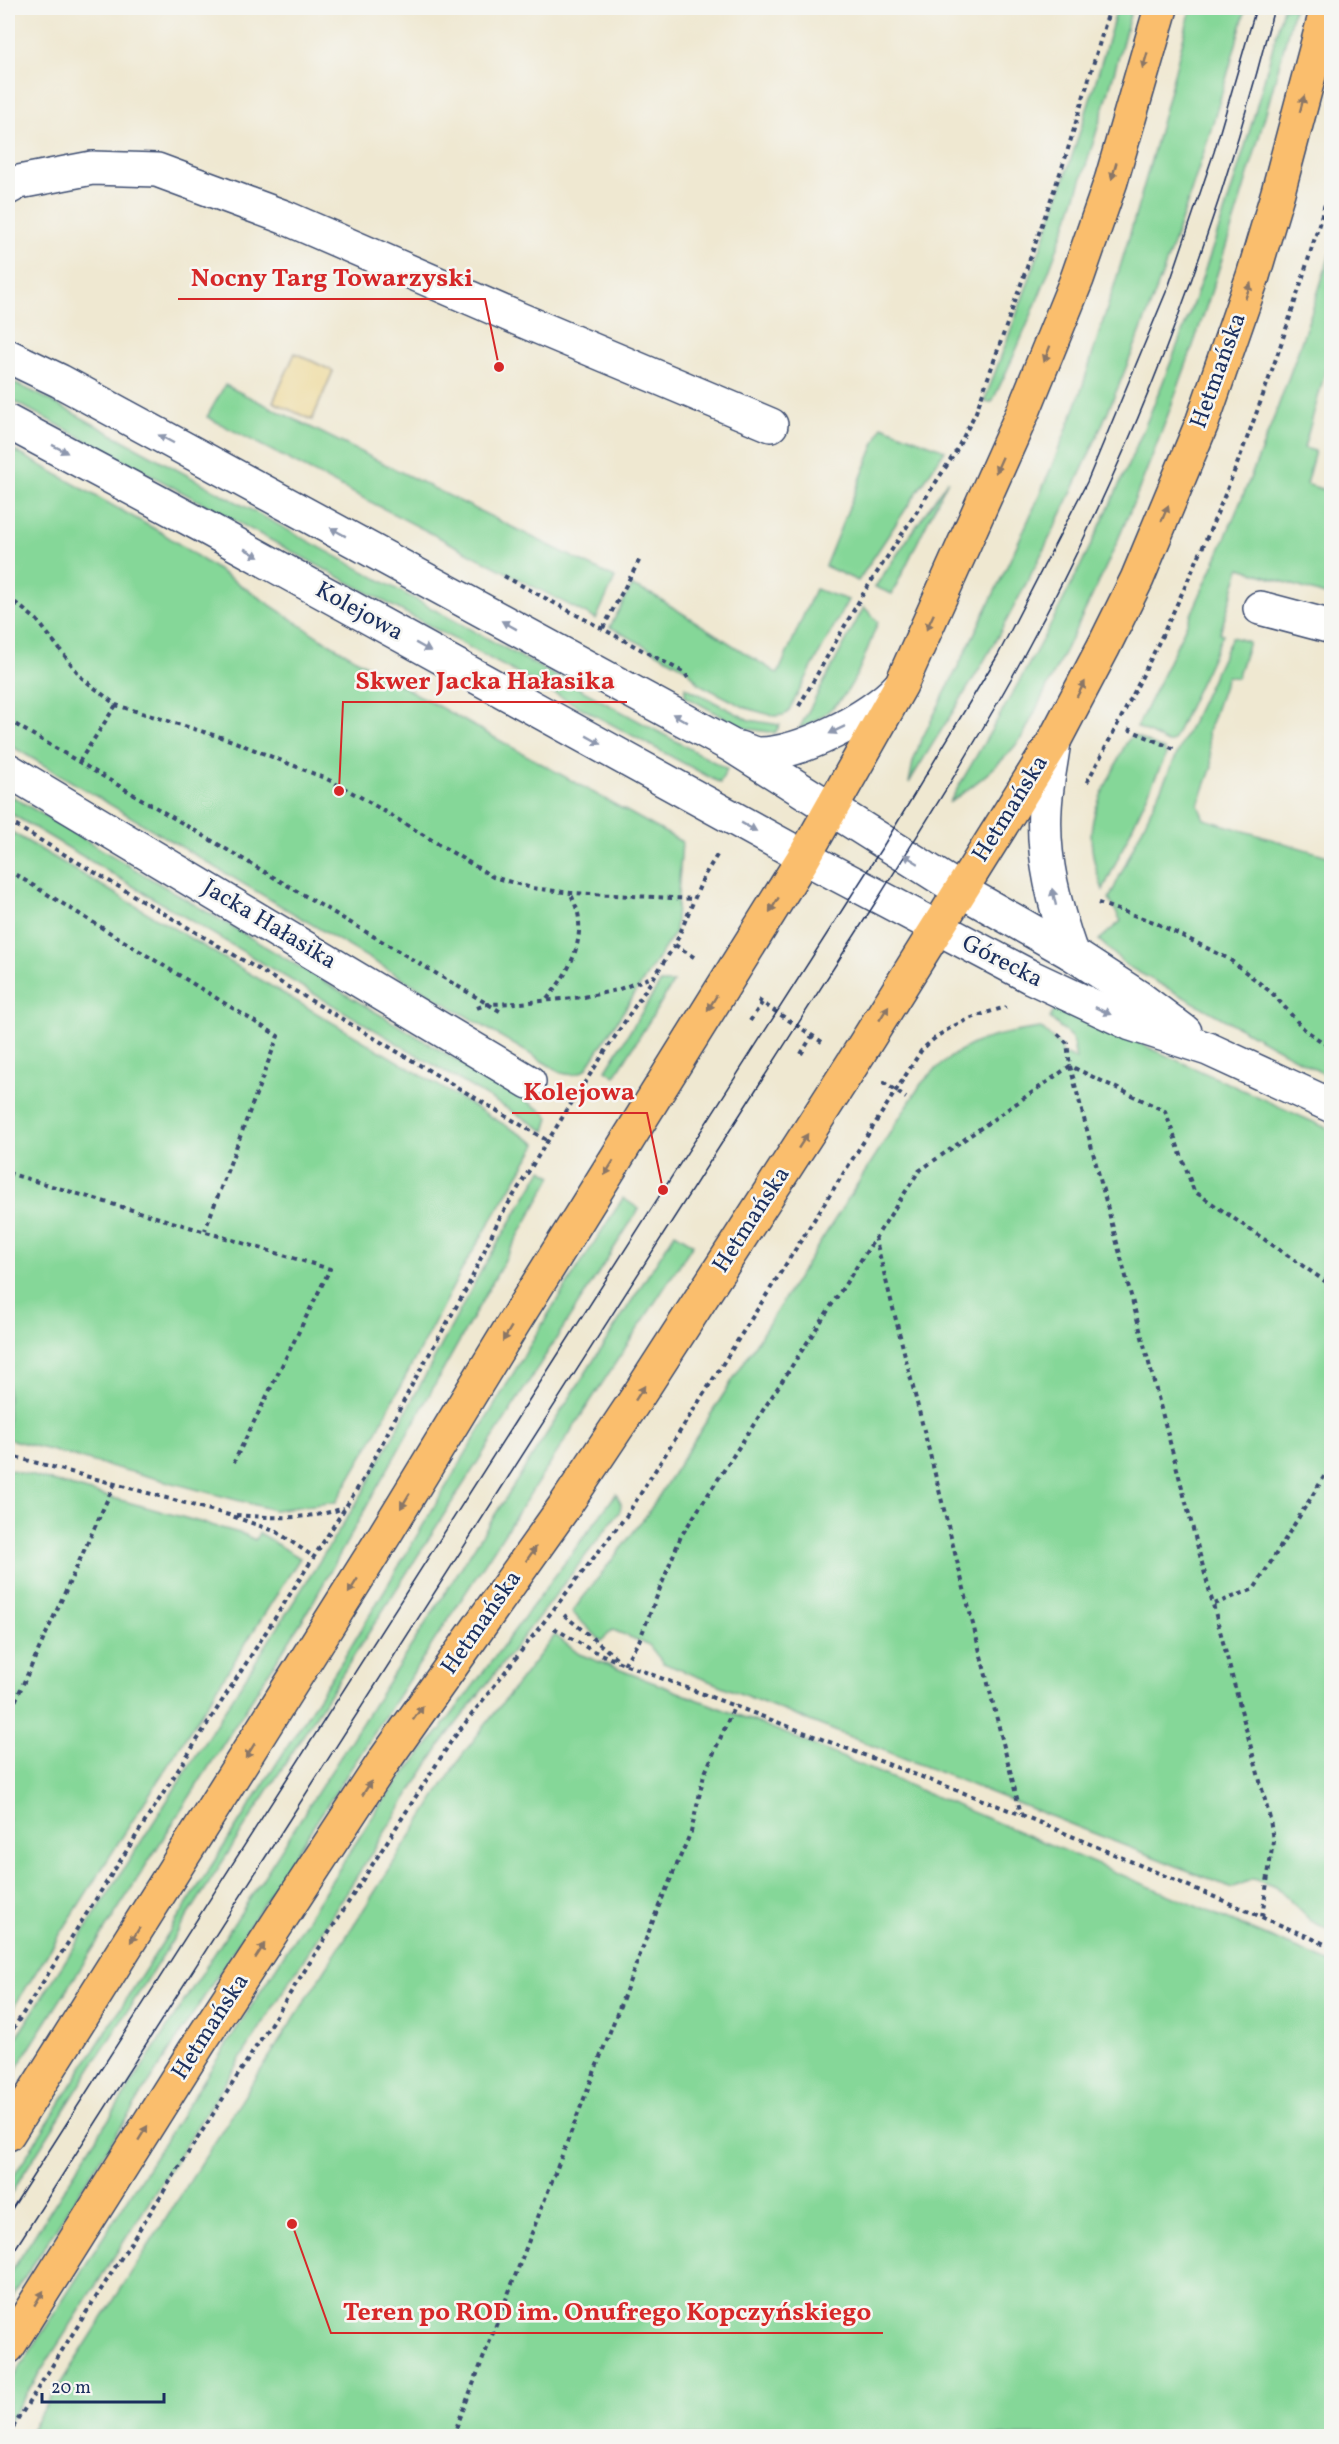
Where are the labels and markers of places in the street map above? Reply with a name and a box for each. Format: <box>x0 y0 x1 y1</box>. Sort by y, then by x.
callout: Nocny Targ Towarzyski <box>178 255 485 299</box>
callout: Skwer Jacka Hałasika <box>343 658 627 702</box>
callout: Kolejowa <box>512 1069 647 1113</box>
callout: Teren po ROD im. Onufrego Kopczyńskiego <box>331 2289 883 2333</box>

